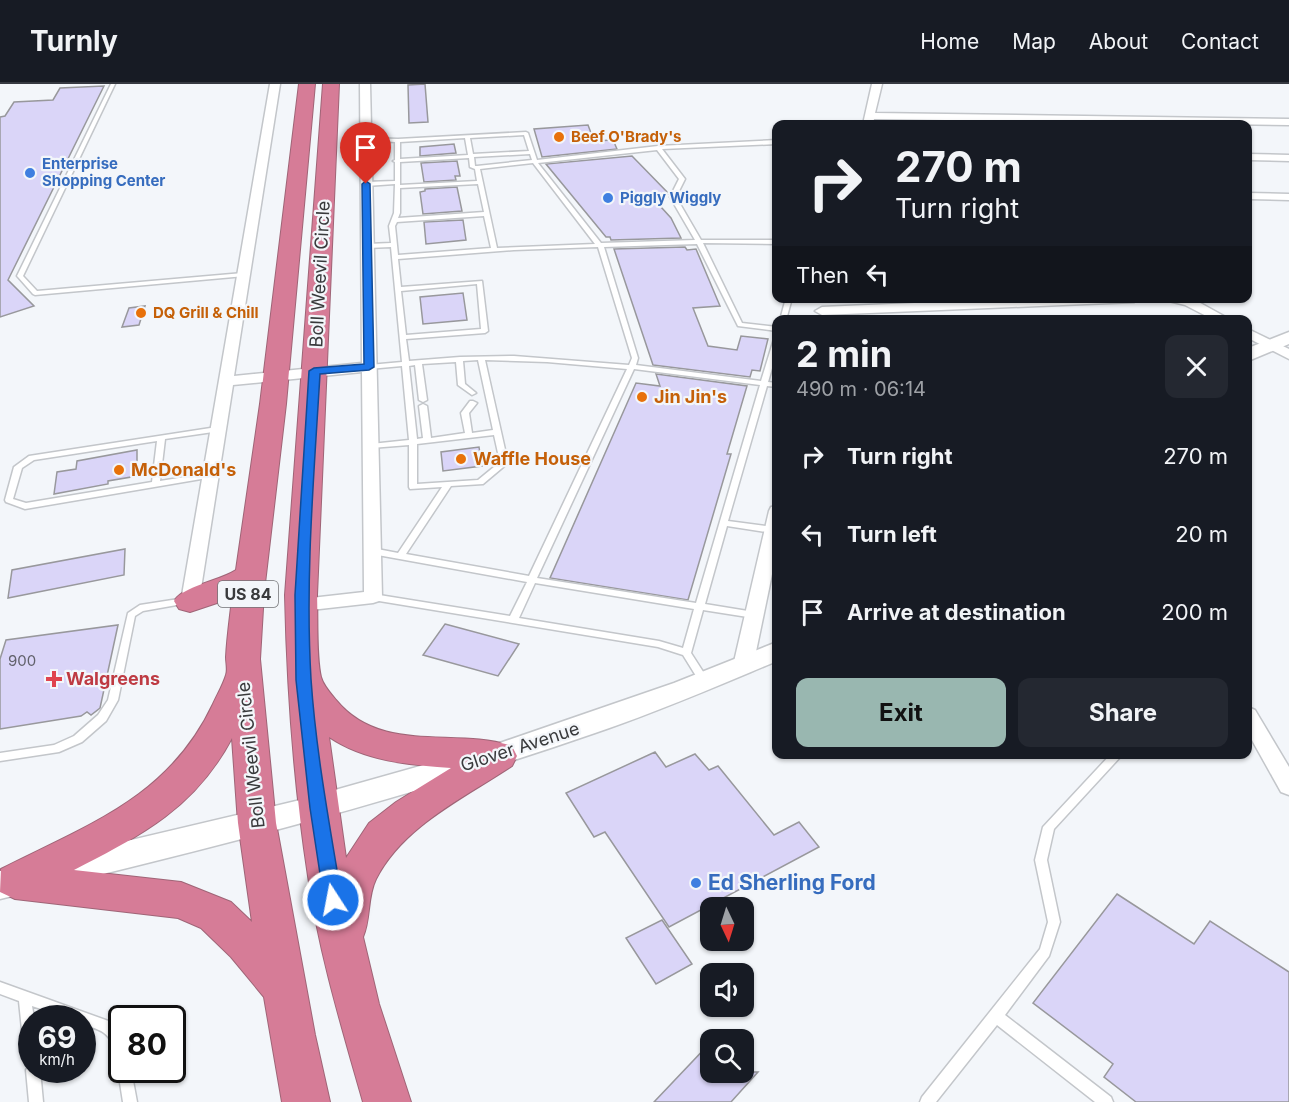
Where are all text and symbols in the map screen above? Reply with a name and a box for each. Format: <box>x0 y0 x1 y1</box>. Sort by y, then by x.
text: Turnly <box>30 24 118 58</box>
text: Home <box>920 29 979 54</box>
text: Map <box>1012 29 1056 54</box>
text: About <box>1089 29 1148 54</box>
text: Contact <box>1181 29 1259 54</box>
pin <box>340 122 391 184</box>
place label: Beef O'Brady's <box>571 127 682 146</box>
marker: Beef O'Brady's <box>552 130 566 144</box>
icon: arrive <box>349 131 382 164</box>
text: 270 m <box>895 141 1022 192</box>
icon: right <box>796 144 874 222</box>
place label: Enterprise Shopping Center <box>42 154 165 190</box>
marker: Enterprise Shopping Center <box>23 166 37 180</box>
place label: Piggly Wiggly <box>620 188 721 207</box>
marker: Piggly Wiggly <box>601 191 615 205</box>
text: Turn right <box>895 192 1019 225</box>
street label: Boll Weevil Circle <box>305 200 334 348</box>
icon: left <box>861 258 894 291</box>
text: Then <box>796 262 849 288</box>
place label: DQ Grill & Chill <box>153 303 259 322</box>
marker: DQ Grill & Chill <box>134 306 148 320</box>
text: 2 min <box>796 332 892 376</box>
button: close <box>1165 335 1228 398</box>
text: 490 m · 06:14 <box>796 377 926 401</box>
place label: Jin Jin's <box>654 386 727 407</box>
marker: Jin Jin's <box>635 390 649 404</box>
icon: right <box>796 440 829 473</box>
text: Turn right <box>847 443 953 469</box>
text: 270 m <box>1163 443 1228 469</box>
place label: Waffle House <box>473 448 591 469</box>
marker: Waffle House <box>454 452 468 466</box>
place label: McDonald's <box>131 459 236 480</box>
marker: McDonald's <box>112 463 126 477</box>
icon: left <box>796 518 829 551</box>
text: Turn left <box>847 521 937 547</box>
text: 20 m <box>1175 521 1228 547</box>
road number: US 84 <box>218 581 278 607</box>
icon: arrive <box>796 596 829 629</box>
text: Arrive at destination <box>847 599 1066 625</box>
text: 200 m <box>1161 599 1228 625</box>
house number: 900 <box>8 651 36 670</box>
place label: Walgreens <box>66 668 160 689</box>
marker: Walgreens <box>47 672 61 686</box>
button: Exit <box>796 678 1006 747</box>
button: Share <box>1018 678 1228 747</box>
street label: Boll Weevil Circle <box>232 681 269 829</box>
street label: Glover Avenue <box>458 717 582 776</box>
position arrow <box>301 868 365 932</box>
place label: Ed Sherling Ford <box>708 870 876 895</box>
marker: Ed Sherling Ford <box>689 876 703 890</box>
north arrow <box>700 897 754 951</box>
map controls <box>700 897 754 1083</box>
button: sound <box>700 963 754 1017</box>
speed limit sign: 80 <box>108 1005 186 1083</box>
text: 69 <box>38 1019 76 1055</box>
button: search <box>700 1029 754 1083</box>
text: km/h <box>39 1050 75 1069</box>

